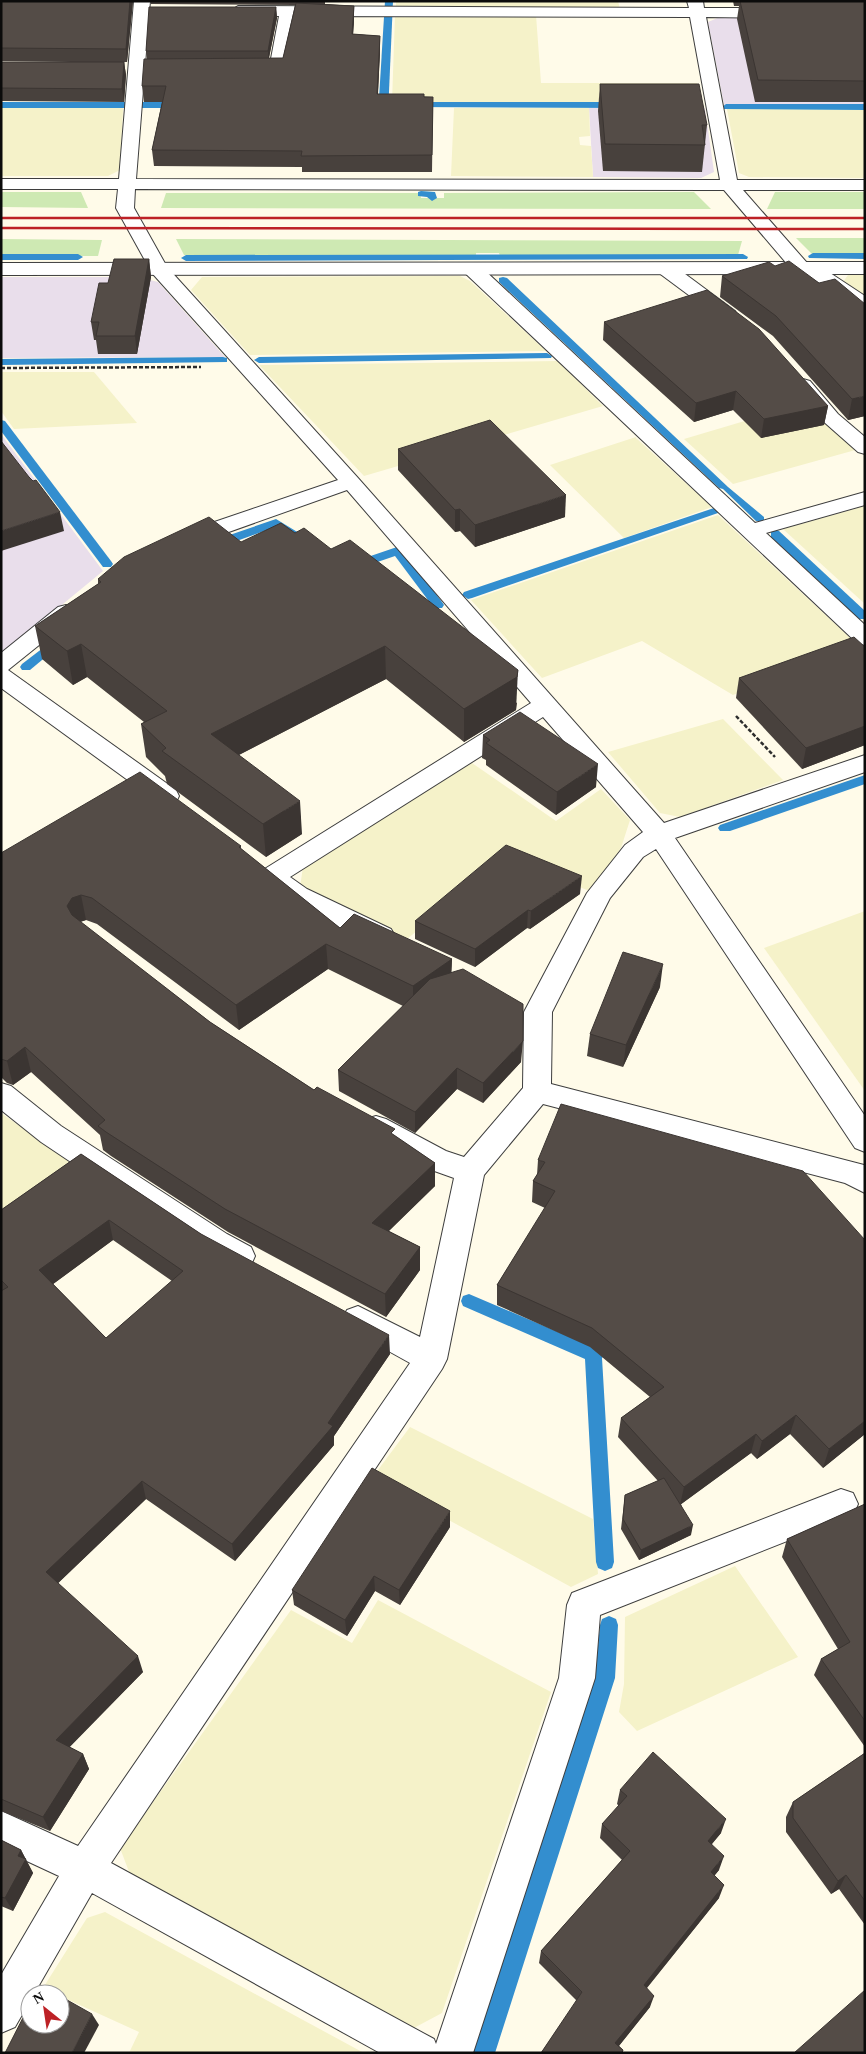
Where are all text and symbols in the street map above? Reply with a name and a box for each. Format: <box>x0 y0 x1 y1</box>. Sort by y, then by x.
north arrow <box>20 1984 70 2034</box>
text: N <box>31 1989 47 2007</box>

